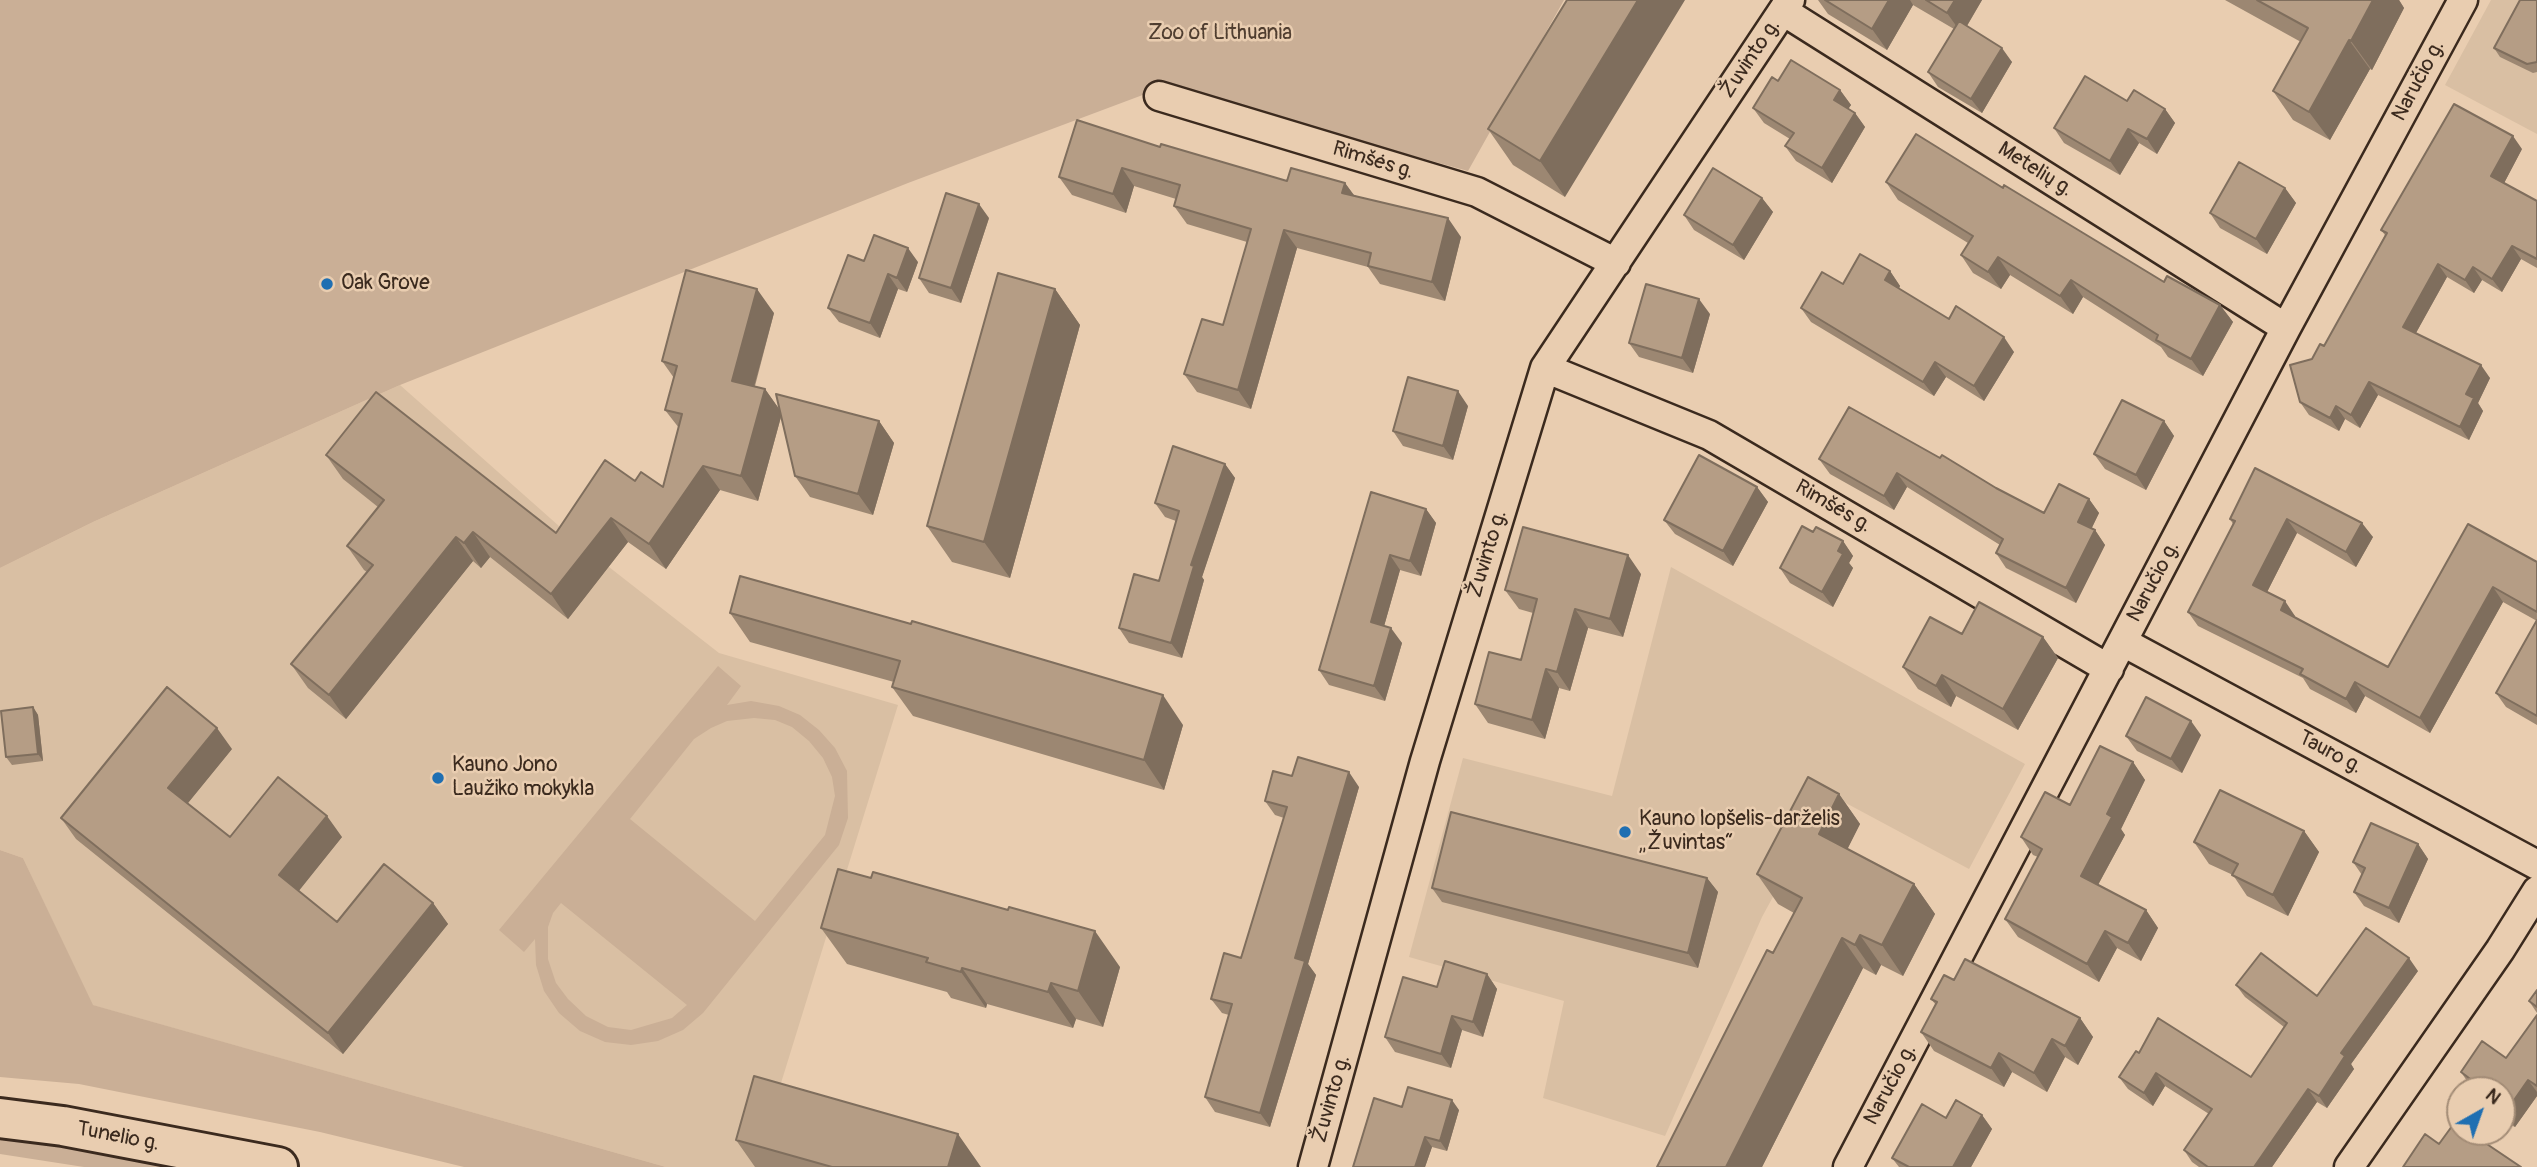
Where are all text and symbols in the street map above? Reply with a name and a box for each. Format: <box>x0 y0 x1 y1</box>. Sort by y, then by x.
street label: Žuvinto g. <box>1716 15 1786 103</box>
park label: Zoo of Lithuania <box>1148 21 1292 47</box>
street label: Naručio g. <box>2387 36 2451 126</box>
street label: Rimšės g. <box>1329 137 1417 185</box>
street label: Metelių g. <box>1993 137 2077 203</box>
place label: Oak Grove <box>341 271 429 297</box>
marker: Oak Grove <box>319 276 335 292</box>
street label: Rimšės g. <box>1790 475 1876 539</box>
street label: Žuvinto g. <box>1463 507 1513 601</box>
street label: Naručio g. <box>2122 537 2186 627</box>
street label: Tauro g. <box>2294 726 2366 780</box>
place label: Kauno Jono Laužiko mokykla <box>452 753 594 803</box>
marker: Kauno Jono Laužiko mokykla <box>430 770 446 786</box>
place label: Kauno lopšelis-darželis „Žuvintas“ <box>1639 807 1840 857</box>
marker: Kauno lopšelis-darželis „Žuvintas“ <box>1617 824 1633 840</box>
street label: Naručio g. <box>1859 1040 1923 1130</box>
street label: Žuvinto g. <box>1308 1052 1356 1146</box>
north arrow <box>2446 1076 2516 1146</box>
text: N <box>2481 1083 2506 1110</box>
street label: Tunelio g. <box>75 1117 161 1157</box>

